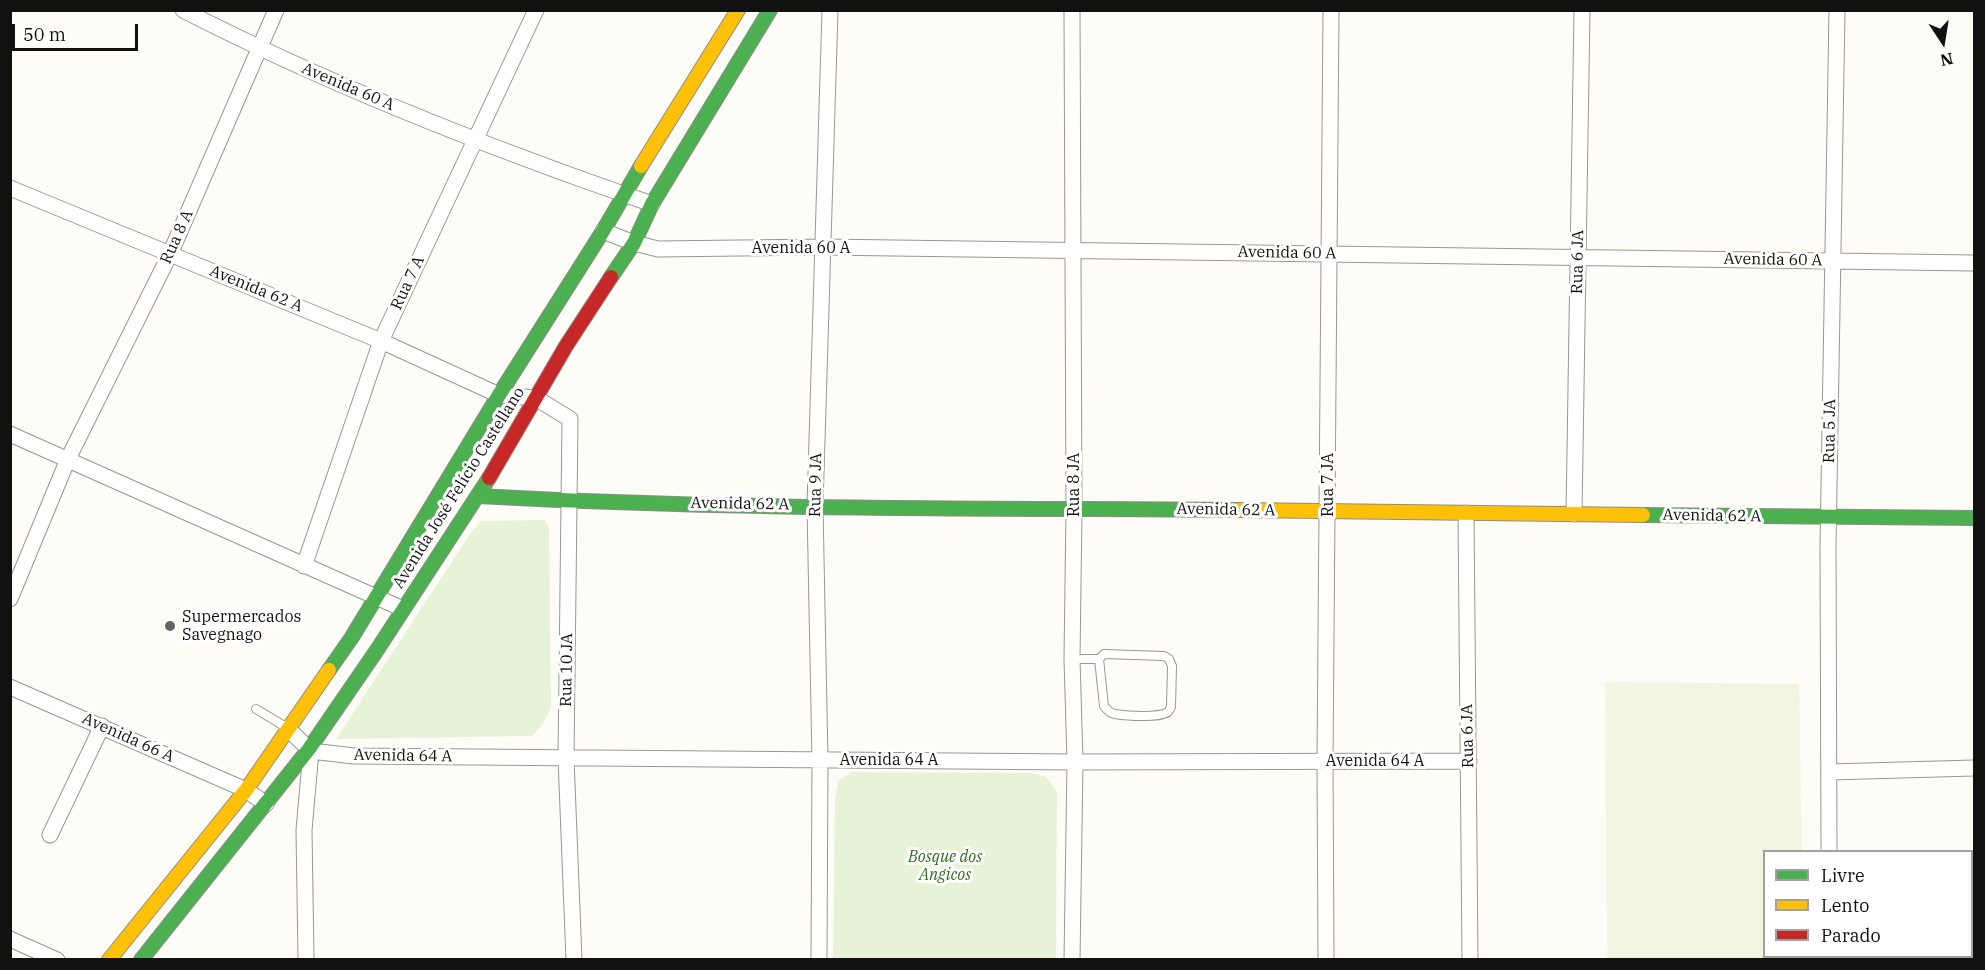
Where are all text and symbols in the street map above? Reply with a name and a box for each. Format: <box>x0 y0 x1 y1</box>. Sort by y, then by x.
scale bar <box>15 12 141 50</box>
north arrow <box>1913 12 1973 72</box>
text: 50 m <box>23 23 66 46</box>
text: N <box>1938 49 1955 71</box>
street label: Avenida 60 A <box>299 59 397 115</box>
street label: Rua 8 A <box>157 207 197 267</box>
street label: Rua 6 JA <box>1568 230 1588 294</box>
street label: Avenida 60 A <box>752 238 850 258</box>
street label: Avenida 60 A <box>1237 243 1337 263</box>
street label: Avenida 60 A <box>1723 250 1823 270</box>
street label: Rua 7 A <box>387 253 429 313</box>
street label: Avenida 62 A <box>207 262 305 316</box>
street label: Avenida José Felício Castellano <box>389 384 529 592</box>
street label: Rua 5 JA <box>1820 399 1840 463</box>
street label: Rua 9 JA <box>806 453 826 517</box>
street label: Rua 8 JA <box>1064 453 1084 517</box>
street label: Rua 7 JA <box>1318 453 1338 517</box>
street label: Avenida 62 A <box>690 494 790 514</box>
street label: Avenida 62 A <box>1176 500 1276 520</box>
street label: Avenida 62 A <box>1662 506 1762 526</box>
place label: Supermercados Savegnago <box>182 607 301 645</box>
marker: Supermercados Savegnago <box>163 619 177 633</box>
street label: Rua 10 JA <box>557 633 577 707</box>
street label: Rua 6 JA <box>1458 704 1478 768</box>
street label: Avenida 66 A <box>79 709 177 767</box>
street label: Avenida 64 A <box>353 746 453 766</box>
street label: Avenida 64 A <box>840 750 938 770</box>
street label: Avenida 64 A <box>1326 751 1424 771</box>
park label: Bosque dos Angicos <box>908 847 982 885</box>
legend <box>1763 850 1973 958</box>
text: Livre <box>1821 864 1865 887</box>
text: Lento <box>1821 894 1869 917</box>
text: Parado <box>1821 924 1881 947</box>

